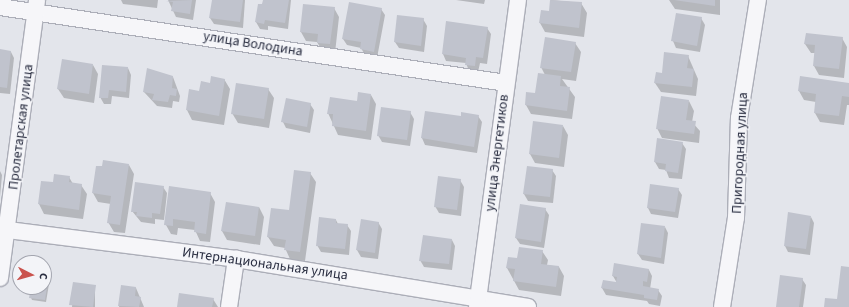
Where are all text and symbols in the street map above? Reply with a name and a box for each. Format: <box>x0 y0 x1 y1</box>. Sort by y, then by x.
street label: улица Володина <box>202 28 304 60</box>
street label: Пролетарская улица <box>5 63 37 191</box>
street label: Пригородная улица <box>728 92 752 214</box>
street label: улица Энергетиков <box>481 94 513 212</box>
street label: Интернациональная улица <box>181 244 349 284</box>
north arrow <box>12 255 52 295</box>
text: С <box>36 272 51 280</box>

